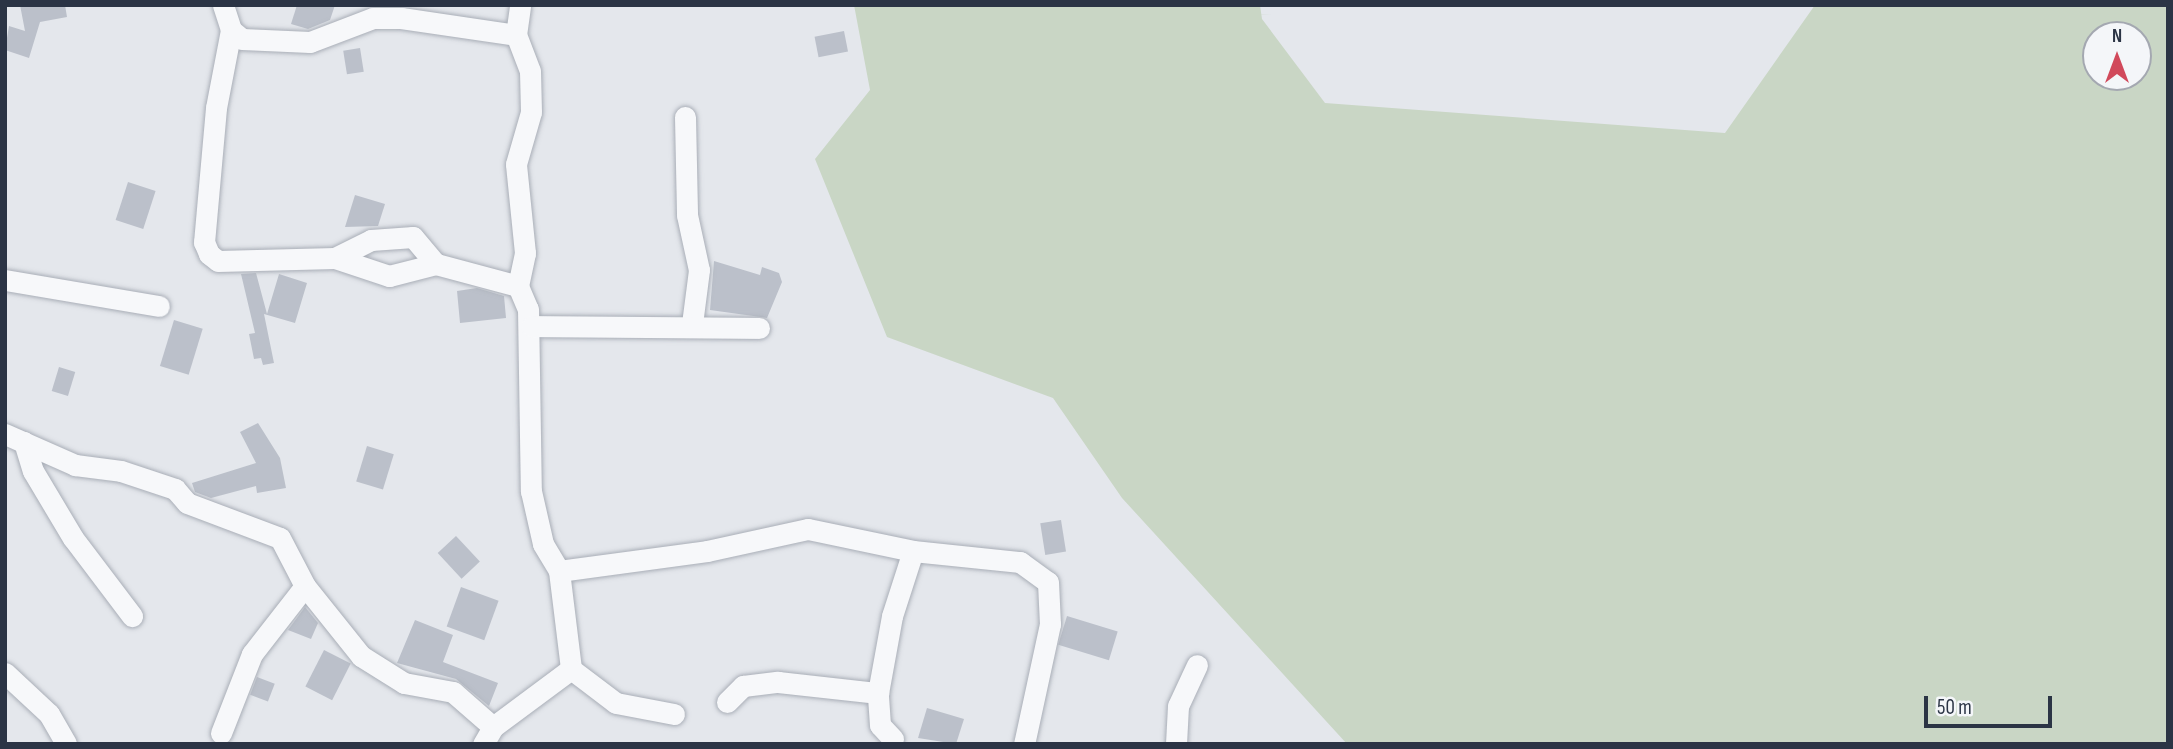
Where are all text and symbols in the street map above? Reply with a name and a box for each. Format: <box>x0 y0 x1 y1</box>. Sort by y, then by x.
north arrow <box>2082 21 2152 91</box>
text: N <box>2112 25 2122 48</box>
scale bar <box>1928 682 2056 726</box>
text: 50 m <box>1937 695 1972 720</box>

